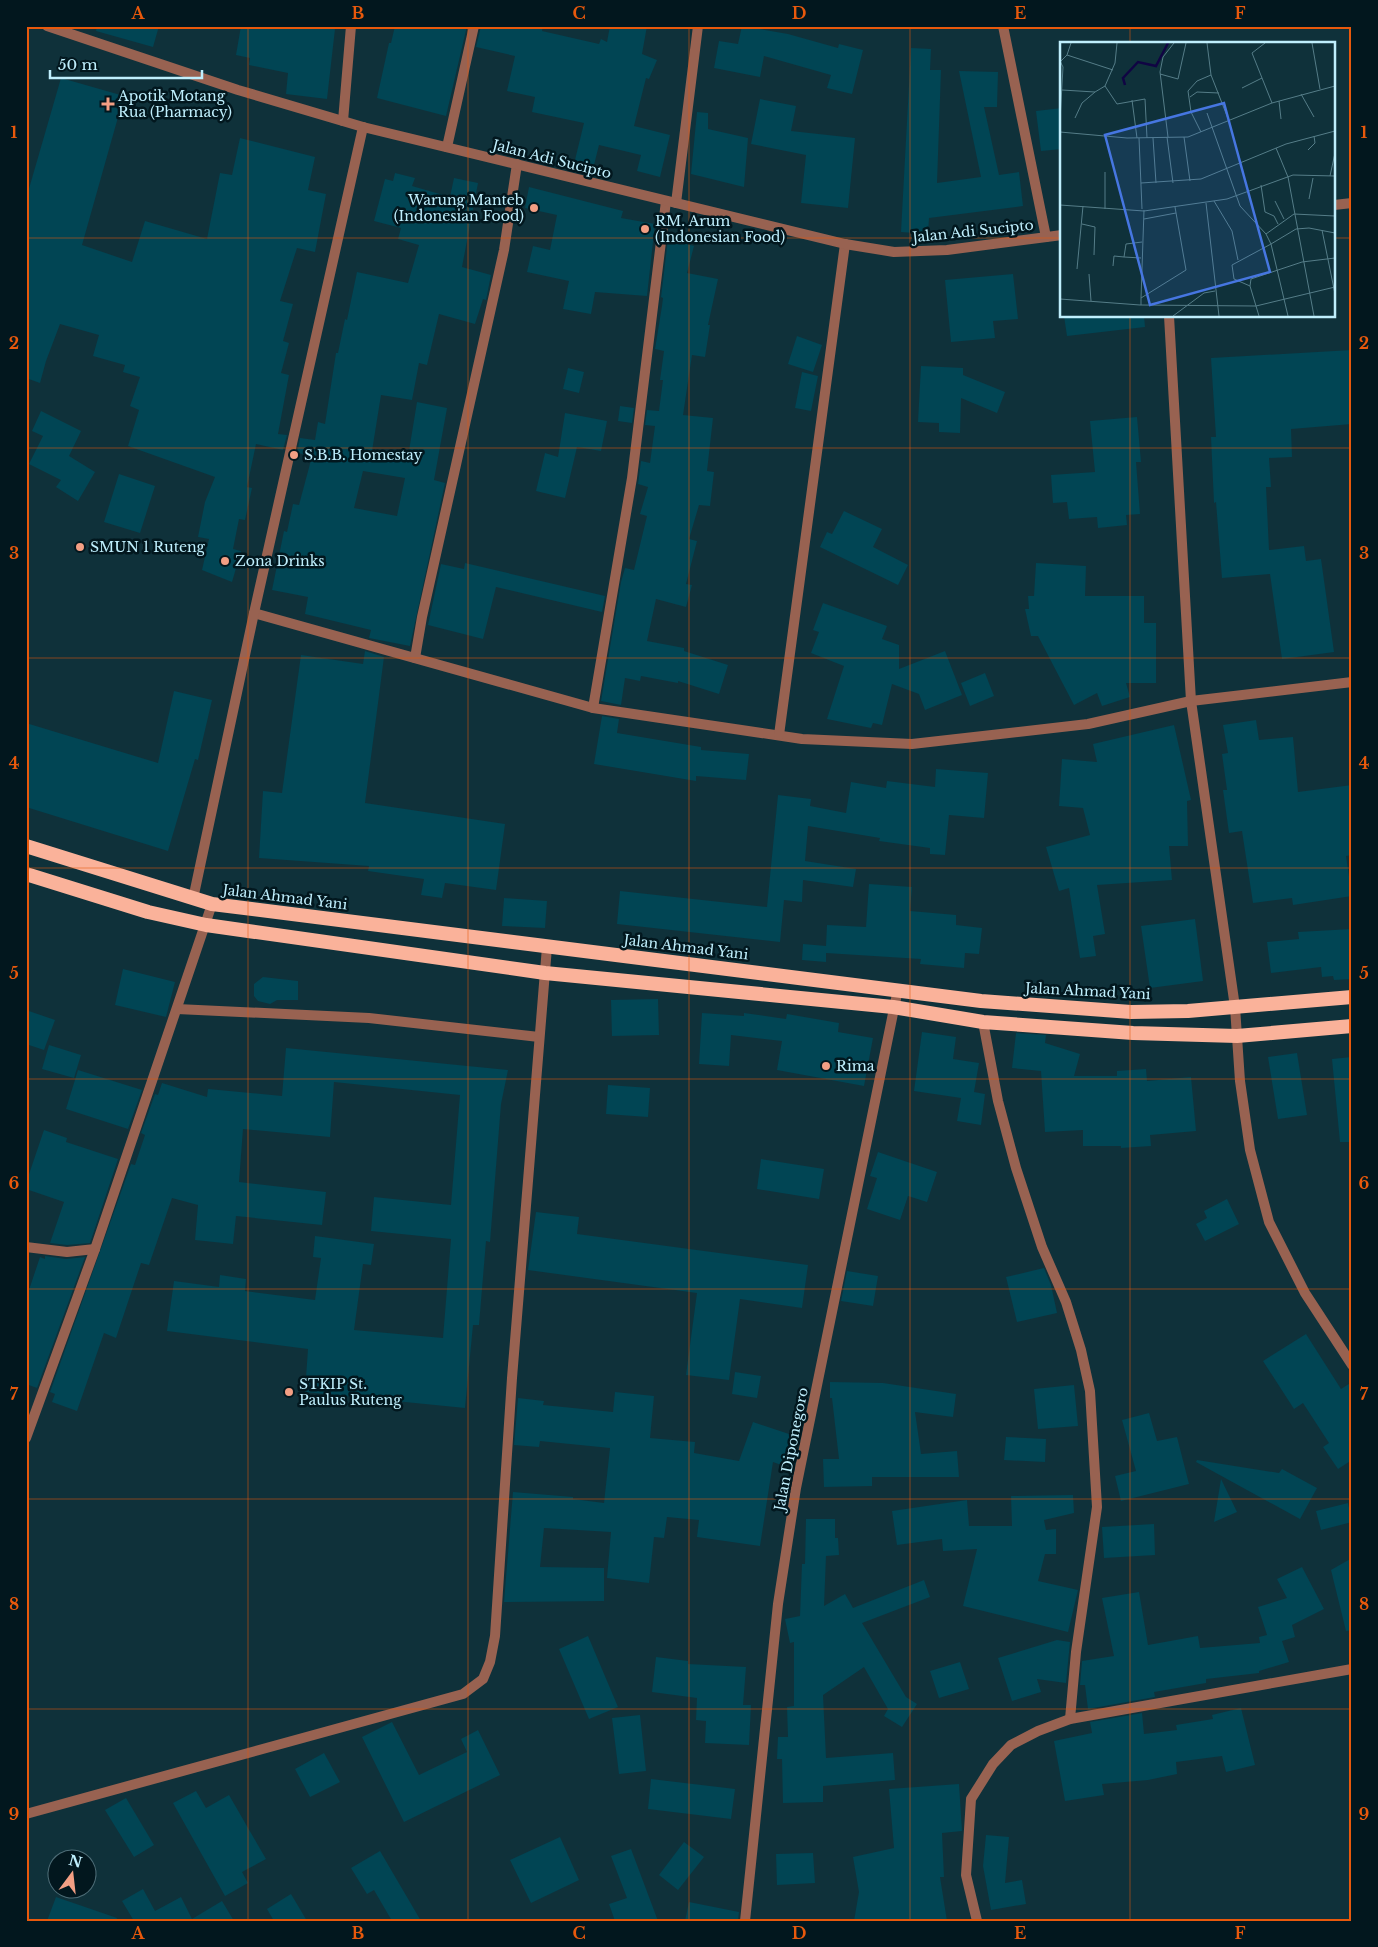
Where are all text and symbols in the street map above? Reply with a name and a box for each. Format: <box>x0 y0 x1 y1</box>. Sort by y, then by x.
text: A <box>131 3 146 23</box>
text: B <box>352 3 365 23</box>
text: C <box>572 3 586 23</box>
text: D <box>792 3 806 23</box>
text: E <box>1014 3 1026 23</box>
text: F <box>1234 3 1246 23</box>
inset map <box>1060 42 1336 318</box>
scale bar <box>50 48 202 80</box>
text: 50 m <box>58 55 98 74</box>
place label: Apotik Motang Rua (Pharmacy) <box>117 87 232 121</box>
marker: Apotik Motang Rua (Pharmacy) <box>102 98 114 110</box>
text: 1 <box>11 122 18 142</box>
text: 1 <box>1361 122 1368 142</box>
street label: Jalan Adi Sucipto <box>489 135 613 182</box>
place label: Warung Manteb (Indonesian Food) <box>394 191 524 225</box>
marker: Warung Manteb (Indonesian Food) <box>528 202 540 214</box>
place label: RM. Arum (Indonesian Food) <box>655 212 785 246</box>
street label: Jalan Adi Sucipto <box>910 216 1034 247</box>
marker: RM. Arum (Indonesian Food) <box>639 223 651 235</box>
text: 2 <box>9 333 19 353</box>
text: 2 <box>1359 333 1369 353</box>
place label: S.B.B. Homestay <box>304 446 423 464</box>
marker: S.B.B. Homestay <box>288 449 300 461</box>
place label: SMUN 1 Ruteng <box>90 538 206 556</box>
marker: SMUN 1 Ruteng <box>74 541 86 553</box>
text: 3 <box>9 543 19 563</box>
text: 3 <box>1359 543 1369 563</box>
place label: Zona Drinks <box>235 552 325 570</box>
marker: Zona Drinks <box>219 555 231 567</box>
text: 4 <box>9 753 19 773</box>
text: 4 <box>1359 753 1369 773</box>
street label: Jalan Ahmad Yani <box>220 880 349 914</box>
street label: Jalan Ahmad Yani <box>621 930 750 964</box>
text: 5 <box>9 963 19 983</box>
text: 5 <box>1359 963 1369 983</box>
street label: Jalan Ahmad Yani <box>1023 979 1151 1003</box>
place label: Rima <box>836 1057 875 1075</box>
marker: Rima <box>820 1060 832 1072</box>
text: 6 <box>9 1173 20 1193</box>
text: 6 <box>1359 1173 1370 1193</box>
place label: STKIP St. Paulus Ruteng <box>299 1375 402 1409</box>
text: 7 <box>10 1384 19 1404</box>
text: 7 <box>1360 1384 1369 1404</box>
marker: STKIP St. Paulus Ruteng <box>283 1386 295 1398</box>
street label: Jalan Diponegoro <box>770 1386 812 1514</box>
text: 8 <box>9 1594 19 1614</box>
text: 8 <box>1359 1594 1369 1614</box>
text: 9 <box>9 1804 20 1824</box>
text: 9 <box>1359 1804 1370 1824</box>
north arrow <box>48 1850 98 1900</box>
text: N <box>67 1851 84 1872</box>
text: A <box>131 1923 146 1943</box>
text: B <box>352 1923 365 1943</box>
text: C <box>572 1923 586 1943</box>
text: D <box>792 1923 806 1943</box>
text: E <box>1014 1923 1026 1943</box>
text: F <box>1234 1923 1246 1943</box>

